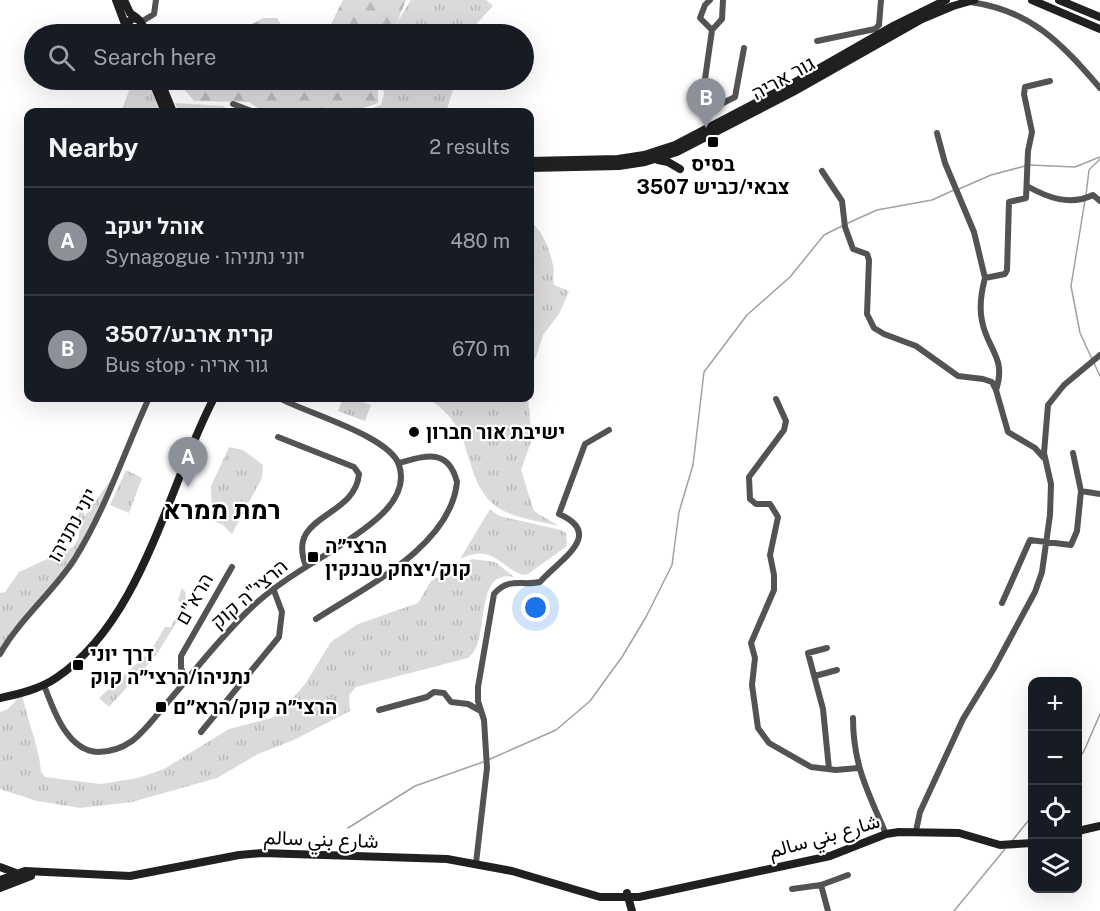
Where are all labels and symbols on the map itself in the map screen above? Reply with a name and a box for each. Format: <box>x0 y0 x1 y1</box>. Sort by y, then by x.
street label: גור אריה <box>747 51 819 105</box>
pin: B <box>686 78 726 128</box>
marker: בסיס צבאי/כביש 3507 <box>706 135 720 149</box>
place label: בסיס צבאי/כביש 3507 <box>637 152 790 199</box>
place label: ישיבת אור חברון <box>426 420 565 444</box>
marker: ישיבת אור חברון <box>407 425 421 439</box>
pin: A <box>168 438 207 487</box>
street label: יוני נתניהו <box>42 484 102 566</box>
district label: רמת ממרא <box>163 494 281 525</box>
place label: הרצי״ה קוק/יצחק טבנקין <box>325 534 471 581</box>
marker: הרצי״ה קוק/יצחק טבנקין <box>306 550 320 564</box>
street label: הרצי"ה קוק <box>205 554 293 634</box>
street label: הרא"ם <box>170 569 218 629</box>
your location <box>521 593 550 622</box>
place label: דרך יוני נתניהו/הרצי״ה קוק <box>90 642 251 689</box>
marker: דרך יוני נתניהו/הרצי״ה קוק <box>71 658 85 672</box>
place label: הרצי״ה קוק/הרא״ם <box>173 695 337 719</box>
marker: הרצי״ה קוק/הרא״ם <box>154 700 168 714</box>
street label: شارع بني سالم <box>765 809 884 868</box>
street label: شارع بني سالم <box>263 825 379 858</box>

